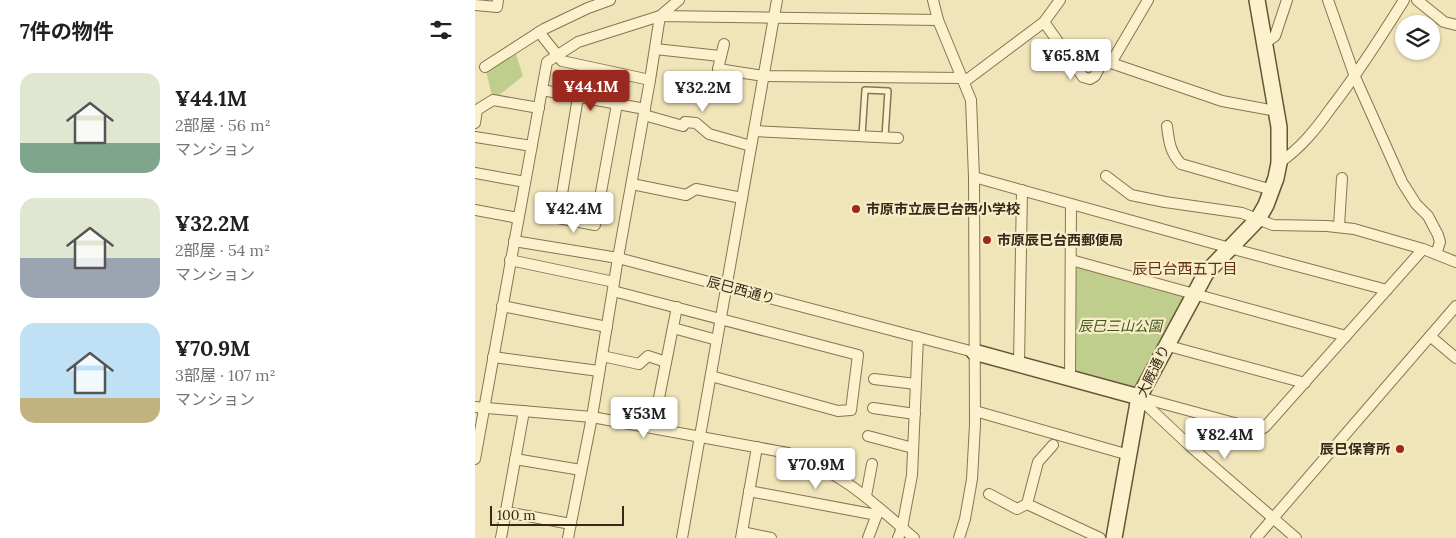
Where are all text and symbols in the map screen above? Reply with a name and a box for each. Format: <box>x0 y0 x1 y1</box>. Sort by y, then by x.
map controls <box>1395 15 1440 60</box>
button: layers <box>1395 15 1440 60</box>
icon: filters <box>427 16 455 44</box>
text: 7件の物件 <box>20 18 114 45</box>
pin: ¥65.8M <box>1030 38 1112 81</box>
text: ¥65.8M <box>1042 45 1100 65</box>
pin: ¥44.1M <box>550 70 632 112</box>
pin: ¥32.2M <box>662 70 744 113</box>
text: ¥44.1M <box>564 76 619 96</box>
text: ¥32.2M <box>675 77 731 97</box>
text: ¥44.1M <box>175 85 247 112</box>
icon: home <box>60 93 120 153</box>
text: 2部屋 · 56 m² <box>175 115 271 135</box>
text: マンション <box>175 139 255 159</box>
pin: ¥42.4M <box>533 192 615 234</box>
text: ¥42.4M <box>546 198 602 218</box>
place label: 市原市立辰巳台西小学校 <box>866 200 1020 218</box>
marker: 市原市立辰巳台西小学校 <box>850 203 862 215</box>
text: ¥32.2M <box>175 210 250 237</box>
icon: home <box>60 218 120 278</box>
place label: 市原辰巳台西郵便局 <box>997 231 1123 249</box>
marker: 市原辰巳台西郵便局 <box>981 234 993 246</box>
text: 2部屋 · 54 m² <box>175 240 270 260</box>
district label: 辰巳台西五丁目 <box>1132 259 1238 278</box>
text: マンション <box>175 264 255 284</box>
street label: 辰巳西通り <box>705 272 777 308</box>
park label: 辰巳三山公園 <box>1078 317 1164 335</box>
text: ¥70.9M <box>175 335 250 362</box>
street label: 大厩通り <box>1133 342 1173 400</box>
icon: home <box>60 343 120 403</box>
text: 3部屋 · 107 m² <box>175 365 276 385</box>
text: マンション <box>175 389 255 409</box>
pin: ¥53M <box>614 396 674 439</box>
text: ¥53M <box>622 403 666 423</box>
pin: ¥82.4M <box>1184 418 1266 460</box>
text: ¥82.4M <box>1196 424 1254 444</box>
place label: 辰巳保育所 <box>1320 440 1390 458</box>
marker: 辰巳保育所 <box>1394 443 1406 455</box>
pin: ¥70.9M <box>775 448 857 490</box>
text: ¥70.9M <box>787 454 845 474</box>
scale bar <box>490 503 624 526</box>
text: 100 m <box>497 506 536 524</box>

